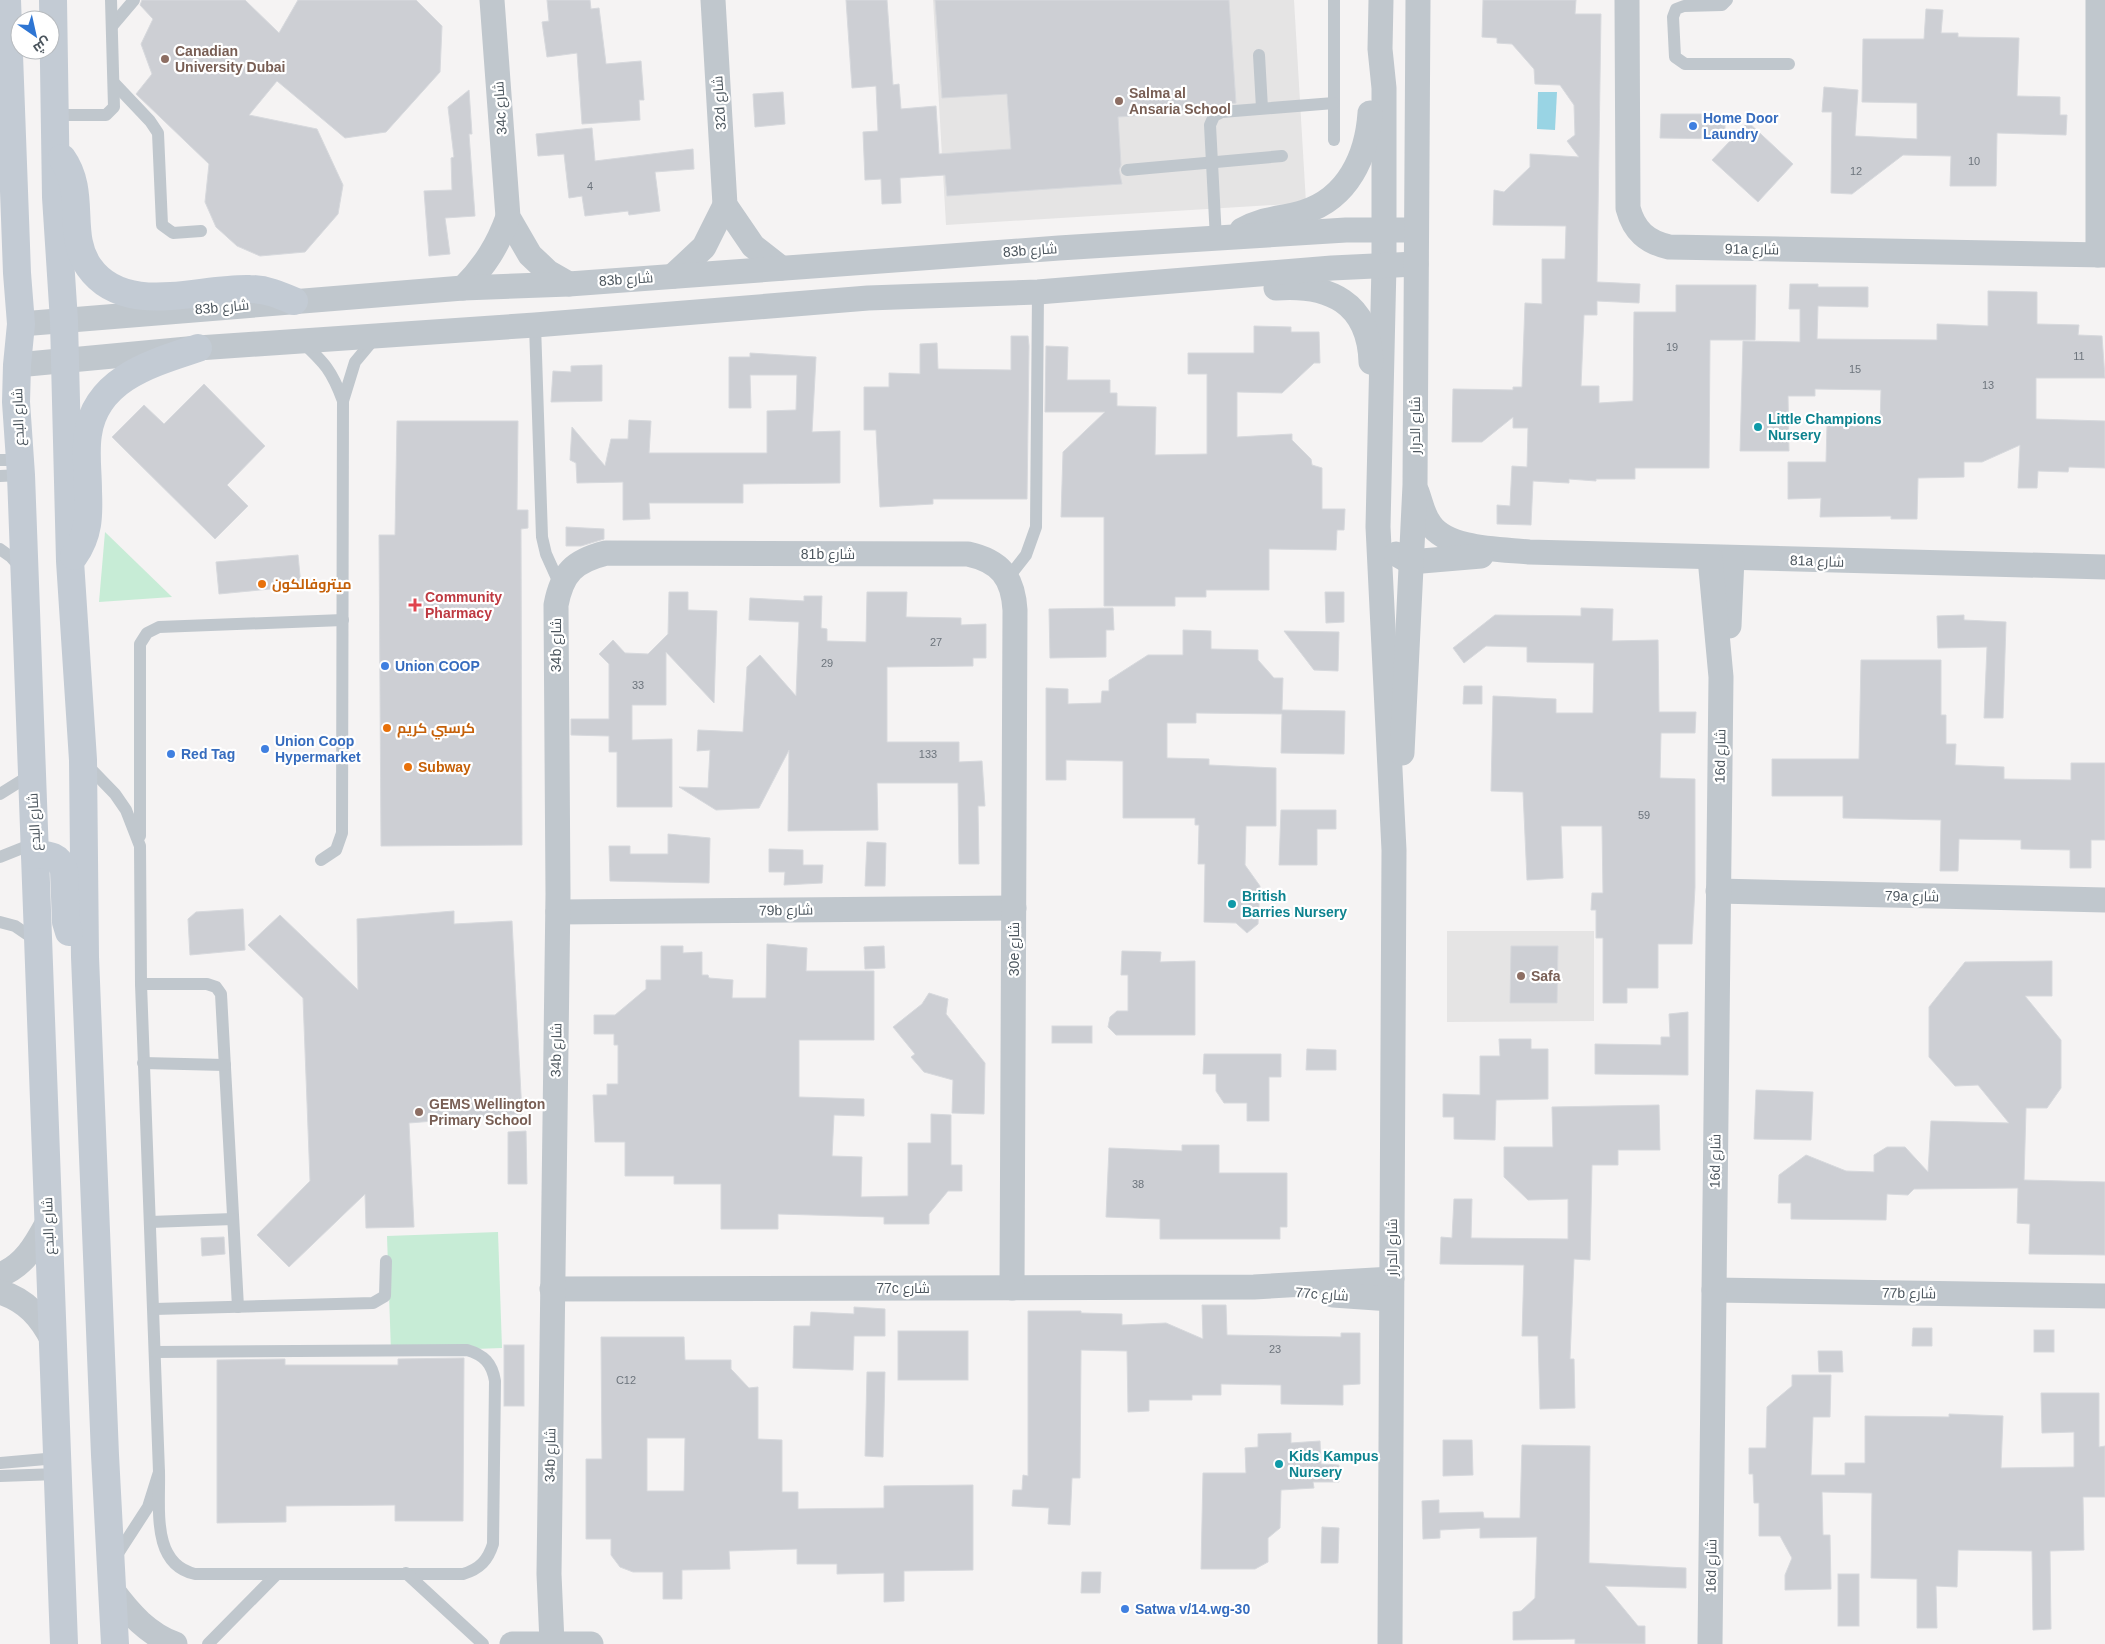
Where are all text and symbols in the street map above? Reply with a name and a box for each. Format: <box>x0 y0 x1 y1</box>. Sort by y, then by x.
north arrow <box>10 10 60 60</box>
text: ش <box>30 33 54 57</box>
place label: Canadian University Dubai <box>175 43 285 75</box>
marker: Canadian University Dubai <box>159 53 171 65</box>
street label: 32d شارع <box>709 75 730 131</box>
street label: 34c شارع <box>490 81 511 135</box>
place label: Salma al Ansaria School <box>1129 85 1231 117</box>
marker: Salma al Ansaria School <box>1113 95 1125 107</box>
place label: Home Door Laundry <box>1703 110 1779 142</box>
marker: Home Door Laundry <box>1687 120 1699 132</box>
house number: 10 <box>1968 155 1980 167</box>
house number: 12 <box>1850 165 1862 177</box>
house number: 4 <box>587 180 593 192</box>
street label: 83b شارع <box>1002 240 1058 261</box>
street label: 91a شارع <box>1725 241 1779 258</box>
street label: 83b شارع <box>598 269 654 290</box>
street label: 83b شارع <box>194 297 250 318</box>
house number: 19 <box>1666 341 1678 353</box>
house number: 11 <box>2073 350 2085 362</box>
house number: 15 <box>1849 363 1861 375</box>
house number: 13 <box>1982 379 1994 391</box>
street label: شارع البدع <box>9 388 28 446</box>
street label: شارع الدرار <box>1407 396 1424 455</box>
place label: Little Champions Nursery <box>1768 411 1882 443</box>
marker: Little Champions Nursery <box>1752 421 1764 433</box>
street label: 81b شارع <box>801 546 855 563</box>
street label: 81a شارع <box>1790 552 1844 571</box>
place label: ميتروفالكون <box>272 576 352 593</box>
marker: ميتروفالكون <box>256 578 268 590</box>
place label: Community Pharmacy <box>425 589 502 621</box>
marker: Community Pharmacy <box>409 599 421 611</box>
street label: 34b شارع <box>548 618 565 672</box>
house number: 27 <box>930 636 942 648</box>
house number: 29 <box>821 657 833 669</box>
place label: Union COOP <box>395 658 480 674</box>
marker: Union COOP <box>379 660 391 672</box>
house number: 33 <box>632 679 644 691</box>
place label: كرسبي كريم <box>397 720 475 740</box>
marker: كرسبي كريم <box>381 722 393 734</box>
street label: 16d شارع <box>1712 729 1729 783</box>
place label: Union Coop Hypermarket <box>275 733 361 765</box>
marker: Union Coop Hypermarket <box>259 743 271 755</box>
place label: Red Tag <box>181 746 235 762</box>
marker: Red Tag <box>165 748 177 760</box>
house number: 133 <box>919 748 937 760</box>
place label: Subway <box>418 759 471 775</box>
marker: Subway <box>402 761 414 773</box>
street label: شارع البدع <box>24 793 45 851</box>
house number: 59 <box>1638 809 1650 821</box>
place label: British Barries Nursery <box>1242 888 1347 920</box>
street label: 79a شارع <box>1885 888 1939 905</box>
marker: British Barries Nursery <box>1226 898 1238 910</box>
street label: 79b شارع <box>759 902 813 919</box>
street label: 30e شارع <box>1006 922 1023 976</box>
place label: Safa <box>1531 968 1561 984</box>
marker: Safa <box>1515 970 1527 982</box>
street label: 34b شارع <box>548 1023 565 1077</box>
place label: GEMS Wellington Primary School <box>429 1096 545 1128</box>
marker: GEMS Wellington Primary School <box>413 1106 425 1118</box>
street label: 16d شارع <box>1707 1134 1724 1188</box>
house number: 38 <box>1132 1178 1144 1190</box>
street label: شارع البدع <box>39 1197 58 1255</box>
street label: شارع الدرار <box>1384 1218 1401 1277</box>
street label: 77c شارع <box>876 1280 930 1297</box>
street label: 77c شارع <box>1295 1284 1349 1305</box>
street label: 77b شارع <box>1882 1285 1936 1302</box>
house number: 23 <box>1269 1343 1281 1355</box>
house number: C12 <box>616 1374 636 1386</box>
street label: 34b شارع <box>542 1428 559 1482</box>
place label: Kids Kampus Nursery <box>1289 1448 1379 1480</box>
marker: Kids Kampus Nursery <box>1273 1458 1285 1470</box>
street label: 16d شارع <box>1703 1539 1720 1593</box>
place label: Satwa v/14.wg-30 <box>1135 1601 1250 1617</box>
marker: Satwa v/14.wg-30 <box>1119 1603 1131 1615</box>

